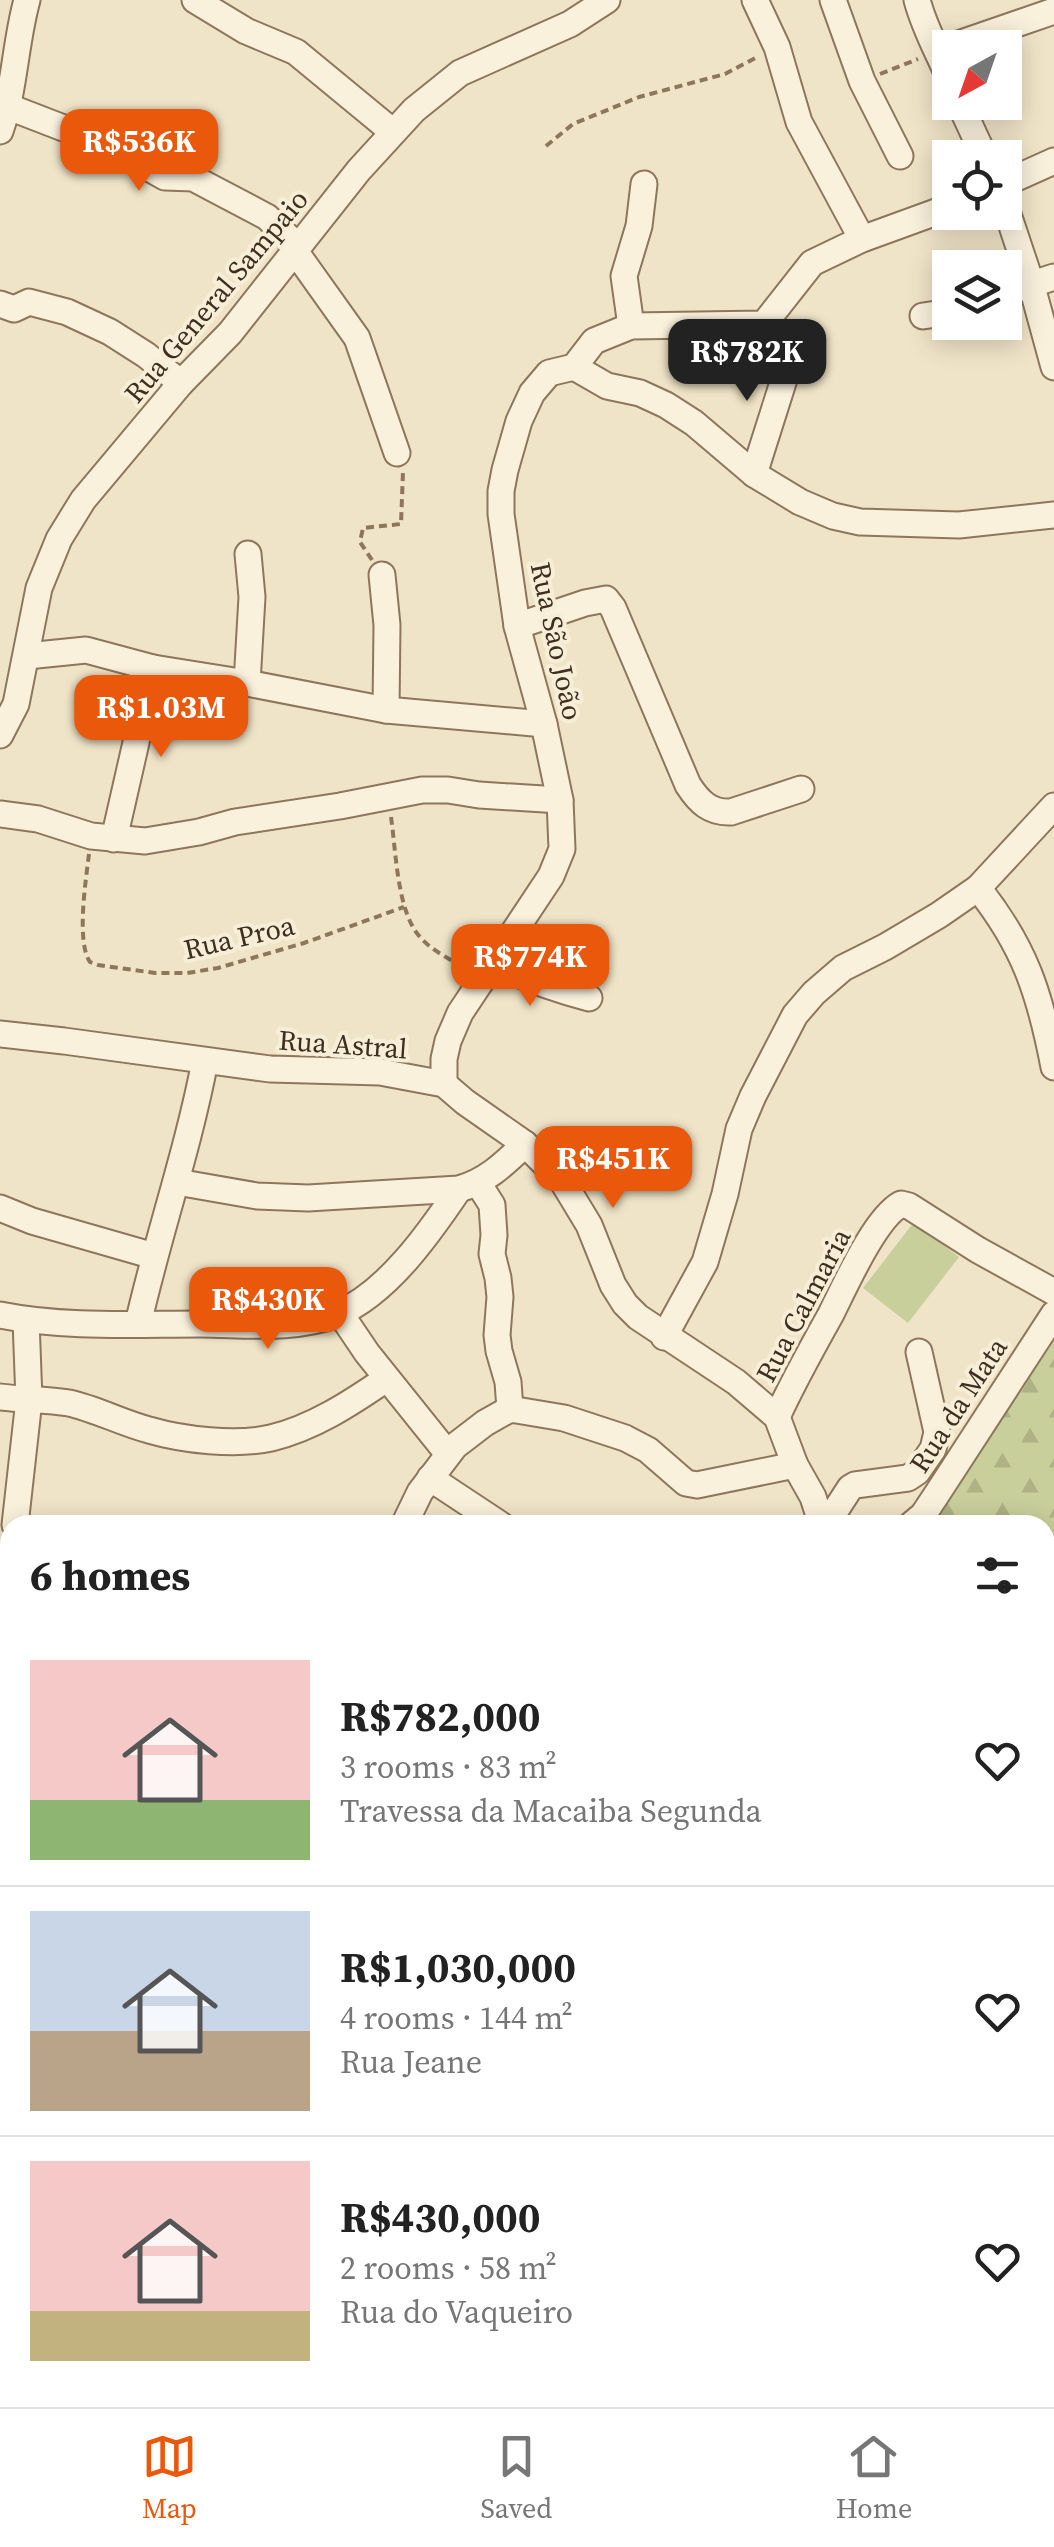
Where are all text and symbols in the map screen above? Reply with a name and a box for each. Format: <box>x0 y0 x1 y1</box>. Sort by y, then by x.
north arrow <box>932 30 1022 120</box>
map controls <box>932 30 1022 340</box>
pin: R$536K <box>58 109 220 194</box>
text: R$536K <box>82 119 196 163</box>
button: locate <box>932 140 1022 230</box>
street label: Rua General Sampaio <box>115 181 317 411</box>
button: layers <box>932 250 1022 340</box>
pin: R$782K <box>666 319 828 404</box>
text: R$782K <box>690 329 804 373</box>
street label: Rua São João <box>522 559 592 723</box>
pin: R$1.03M <box>69 675 253 760</box>
text: R$1.03M <box>96 685 226 729</box>
street label: Rua Proa <box>180 906 299 968</box>
pin: R$774K <box>449 924 611 1009</box>
text: R$774K <box>473 934 587 978</box>
street label: Rua Astral <box>277 1021 409 1067</box>
pin: R$451K <box>532 1126 694 1211</box>
text: R$451K <box>556 1136 670 1180</box>
street label: Rua Calmaria <box>747 1221 860 1389</box>
pin: R$430K <box>187 1267 349 1352</box>
text: R$430K <box>211 1277 325 1321</box>
street label: Rua da Mata <box>900 1330 1016 1480</box>
text: 6 homes <box>30 1546 190 1604</box>
icon: filters <box>970 1548 1025 1603</box>
text: R$782,000 <box>340 1687 541 1745</box>
icon: home <box>110 1700 230 1820</box>
icon: heart <box>970 1733 1025 1788</box>
text: 3 rooms · 83 m² <box>340 1745 557 1789</box>
text: Travessa da Macaiba Segunda <box>340 1789 762 1833</box>
text: R$1,030,000 <box>340 1938 576 1996</box>
icon: home <box>110 1951 230 2071</box>
icon: heart <box>970 1984 1025 2039</box>
text: 4 rooms · 144 m² <box>340 1996 573 2040</box>
text: Rua Jeane <box>340 2040 482 2084</box>
text: R$430,000 <box>340 2188 541 2246</box>
icon: home <box>110 2201 230 2321</box>
icon: heart <box>970 2234 1025 2289</box>
text: 2 rooms · 58 m² <box>340 2246 557 2290</box>
text: Rua do Vaqueiro <box>340 2290 573 2334</box>
tab: Map <box>142 2429 197 2527</box>
tab: Saved <box>480 2429 552 2527</box>
tab: Home <box>836 2429 912 2527</box>

